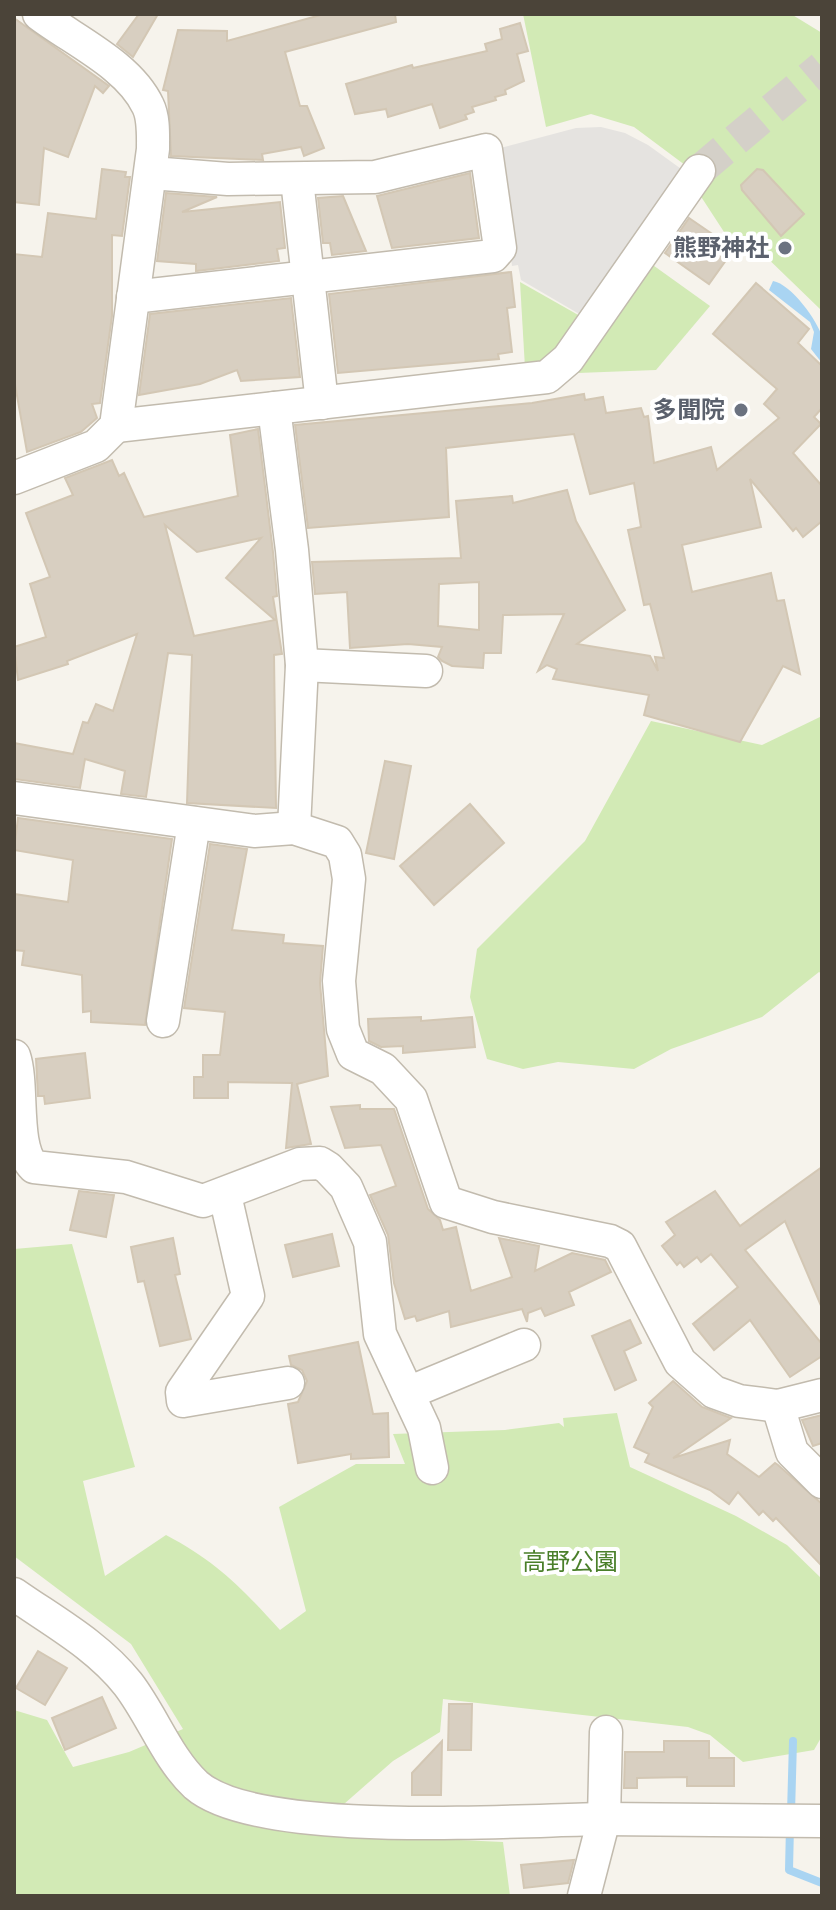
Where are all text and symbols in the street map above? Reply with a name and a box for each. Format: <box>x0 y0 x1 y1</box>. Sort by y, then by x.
place label: 熊野神社 <box>673 234 769 262</box>
marker: 熊野神社 <box>776 239 794 257</box>
place label: 多聞院 <box>653 396 725 424</box>
marker: 多聞院 <box>732 401 750 419</box>
park label: 高野公園 <box>522 1548 618 1576</box>

